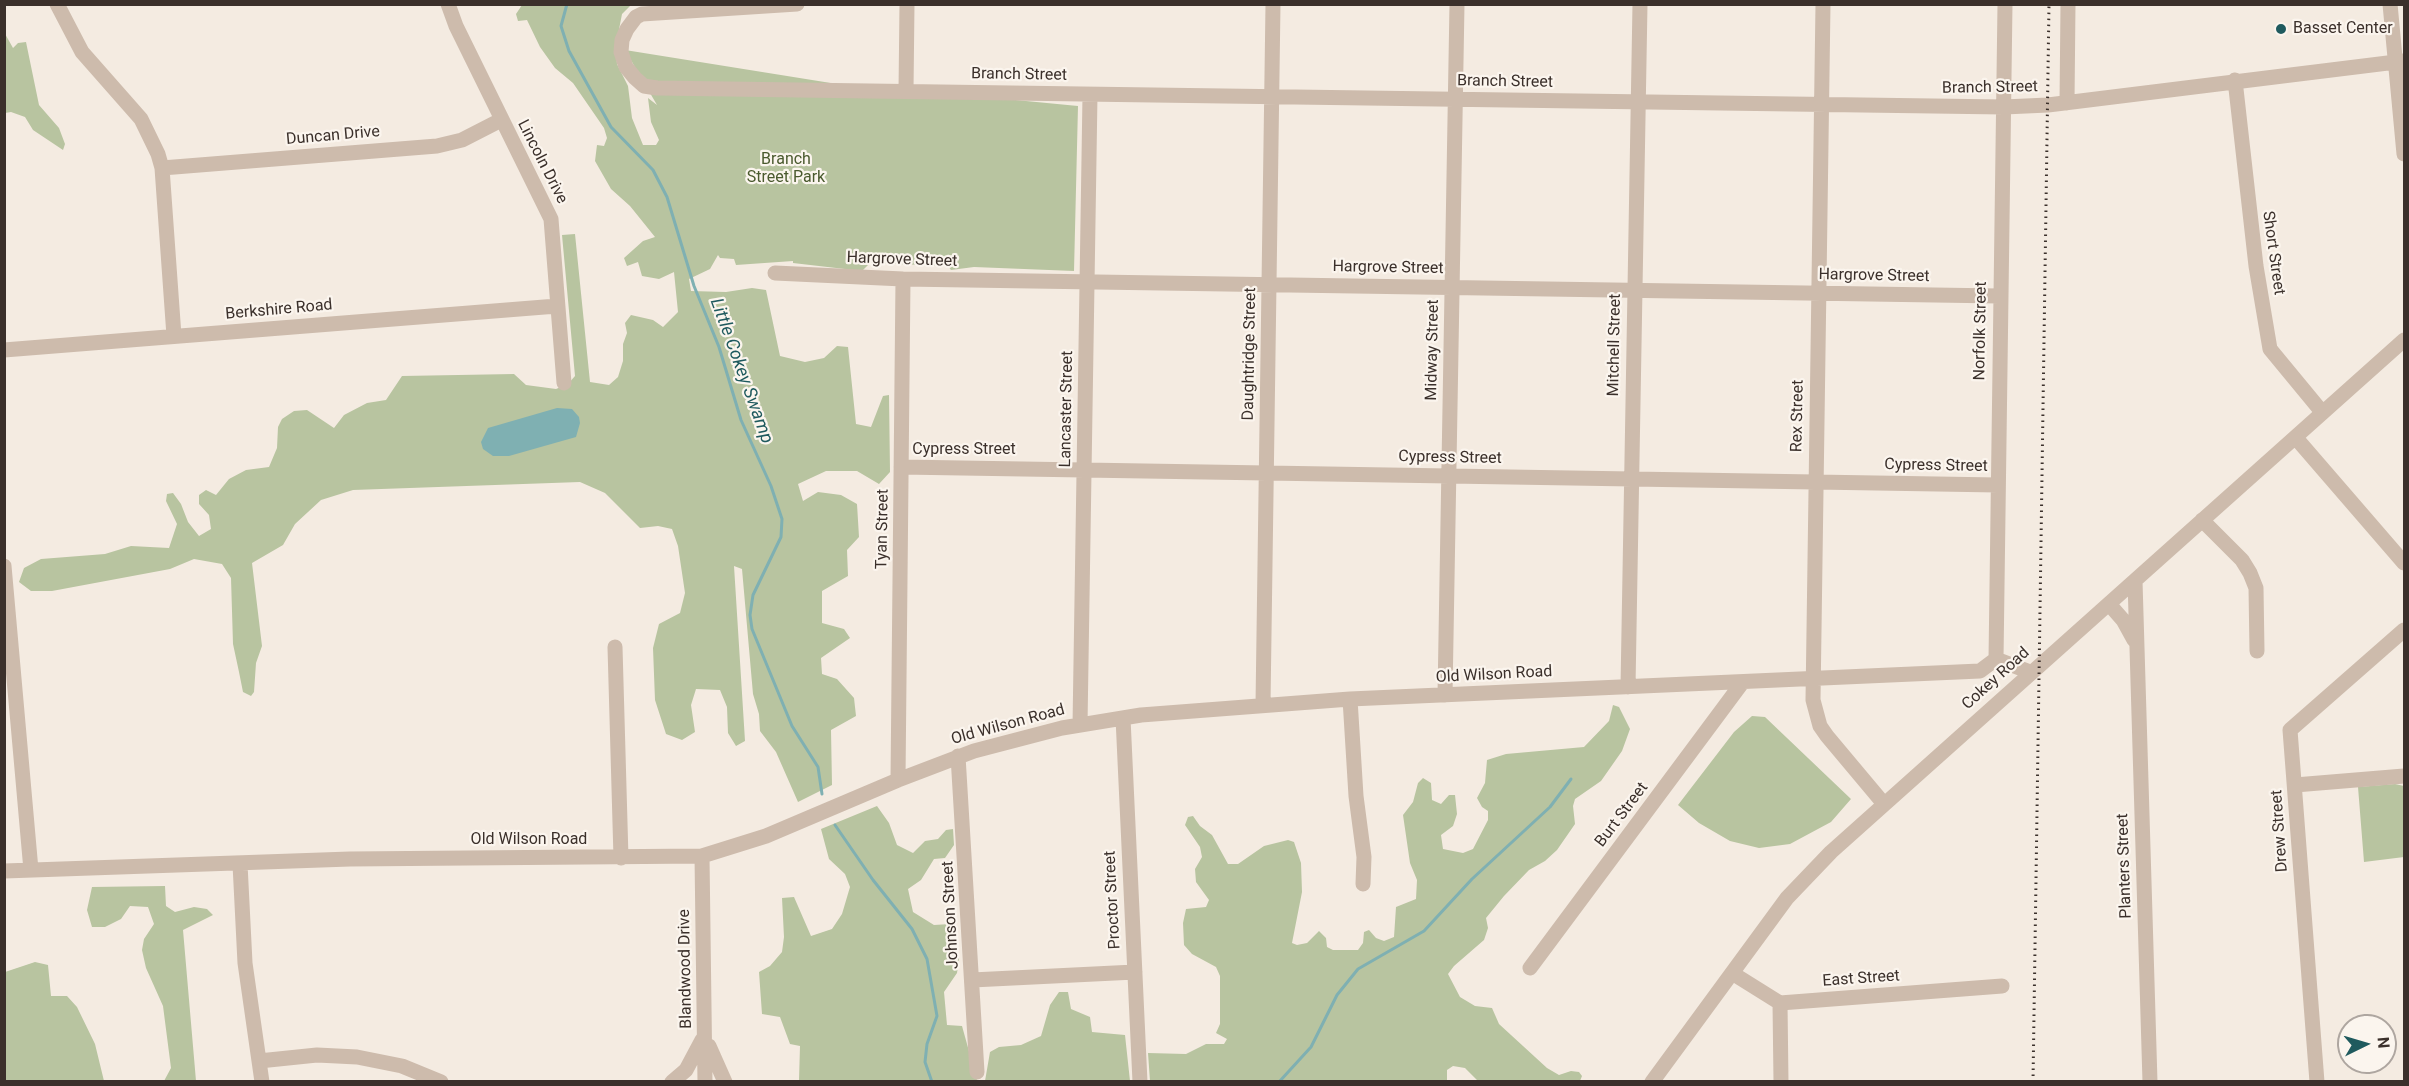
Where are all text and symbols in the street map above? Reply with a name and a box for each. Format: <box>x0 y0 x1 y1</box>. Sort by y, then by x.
place label: Basset Center <box>2293 19 2393 39</box>
marker: Basset Center <box>2274 22 2288 36</box>
street label: Branch Street <box>971 65 1067 85</box>
street label: Branch Street <box>1457 72 1553 92</box>
street label: Branch Street <box>1942 78 2038 98</box>
street label: Lincoln Drive <box>513 117 571 207</box>
street label: Duncan Drive <box>285 122 381 150</box>
park label: Branch Street Park <box>747 150 825 188</box>
street label: Short Street <box>2258 210 2288 296</box>
street label: Hargrove Street <box>846 248 958 272</box>
street label: Hargrove Street <box>1332 257 1444 279</box>
street label: Hargrove Street <box>1818 265 1930 287</box>
street label: Norfolk Street <box>1971 281 1991 381</box>
street label: Daughtridge Street <box>1239 287 1261 421</box>
street label: Mitchell Street <box>1605 293 1625 397</box>
water label: Little Cokey Swamp <box>705 295 777 447</box>
street label: Berkshire Road <box>225 296 333 324</box>
street label: Midway Street <box>1423 299 1443 401</box>
street label: Lancaster Street <box>1056 350 1078 468</box>
street label: Rex Street <box>1788 380 1808 452</box>
street label: Cypress Street <box>912 440 1016 460</box>
street label: Cypress Street <box>1398 447 1502 469</box>
street label: Cypress Street <box>1884 455 1988 477</box>
street label: Tyan Street <box>873 489 893 569</box>
street label: Cokey Road <box>1958 644 2034 714</box>
street label: Old Wilson Road <box>1435 662 1553 688</box>
street label: Old Wilson Road <box>949 701 1067 749</box>
street label: Burt Street <box>1591 779 1653 851</box>
street label: Drew Street <box>2268 789 2292 873</box>
street label: Planters Street <box>2114 813 2136 919</box>
street label: Old Wilson Road <box>471 830 587 850</box>
street label: Proctor Street <box>1101 850 1125 950</box>
street label: Johnson Street <box>939 861 963 969</box>
street label: Blandwood Drive <box>675 909 697 1029</box>
street label: East Street <box>1822 967 1900 991</box>
north arrow <box>2337 1014 2397 1074</box>
text: N <box>2373 1036 2393 1049</box>

